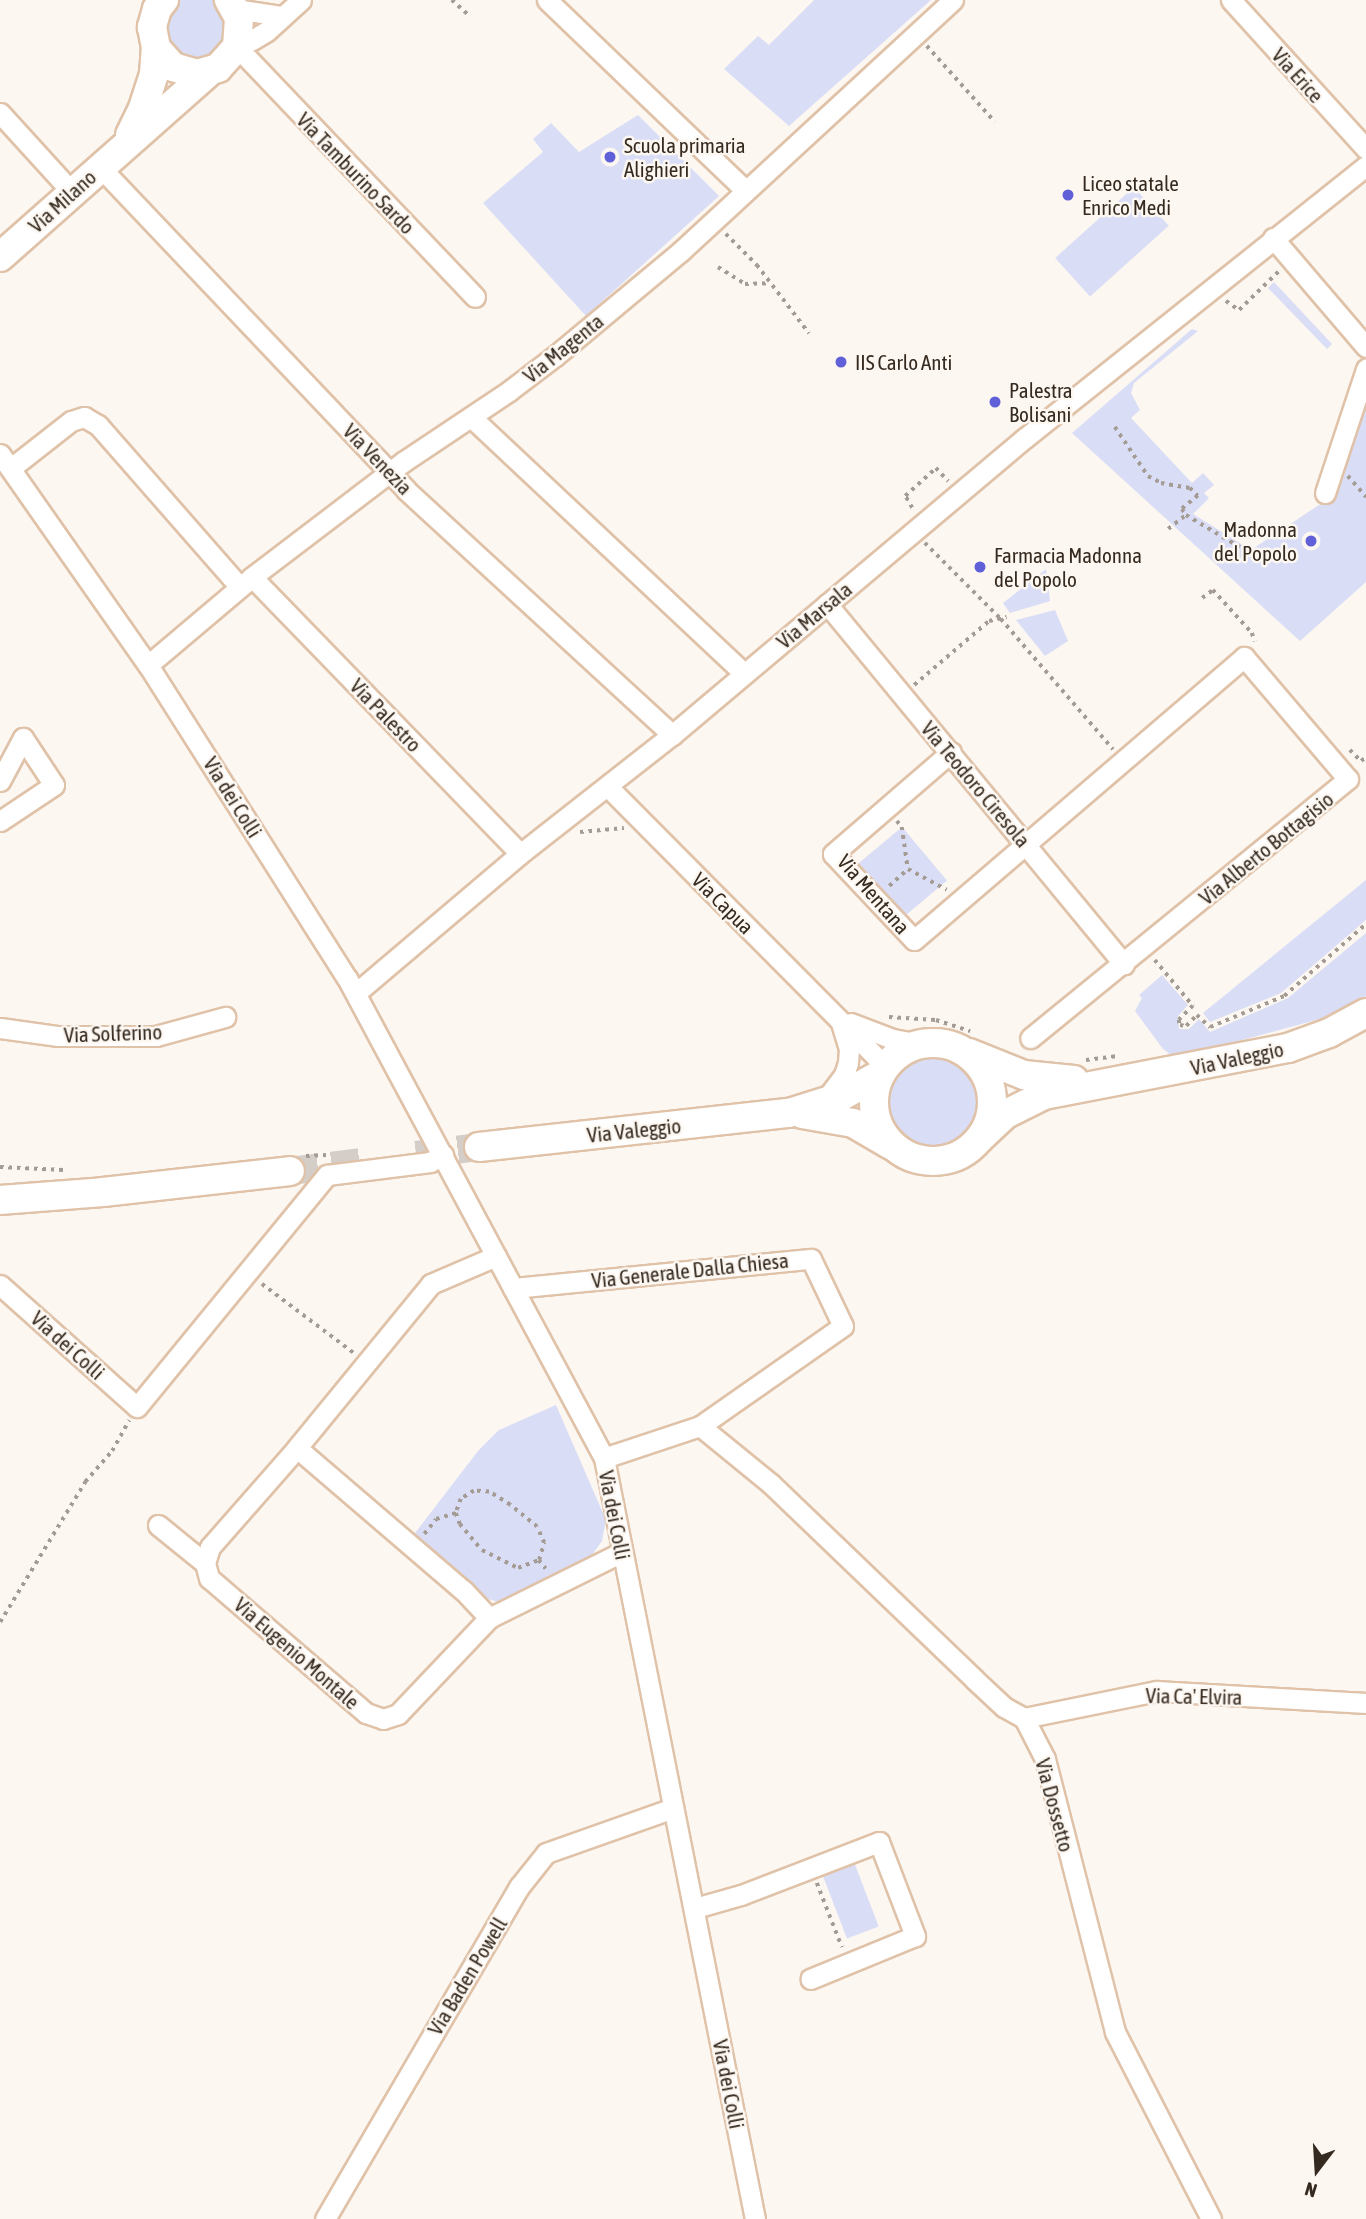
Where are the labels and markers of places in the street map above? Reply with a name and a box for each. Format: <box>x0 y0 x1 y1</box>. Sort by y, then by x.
place label: Scuola primaria Alighieri <box>624 132 745 182</box>
marker: Scuola primaria Alighieri <box>602 149 618 165</box>
place label: Liceo statale Enrico Medi <box>1082 170 1179 220</box>
marker: Liceo statale Enrico Medi <box>1060 187 1076 203</box>
place label: IIS Carlo Anti <box>855 349 952 375</box>
marker: IIS Carlo Anti <box>833 354 849 370</box>
place label: Palestra Bolisani <box>1009 377 1073 427</box>
marker: Palestra Bolisani <box>987 394 1003 410</box>
place label: Madonna del Popolo <box>1214 516 1297 566</box>
marker: Madonna del Popolo <box>1303 533 1319 549</box>
place label: Farmacia Madonna del Popolo <box>994 542 1142 592</box>
marker: Farmacia Madonna del Popolo <box>972 559 988 575</box>

